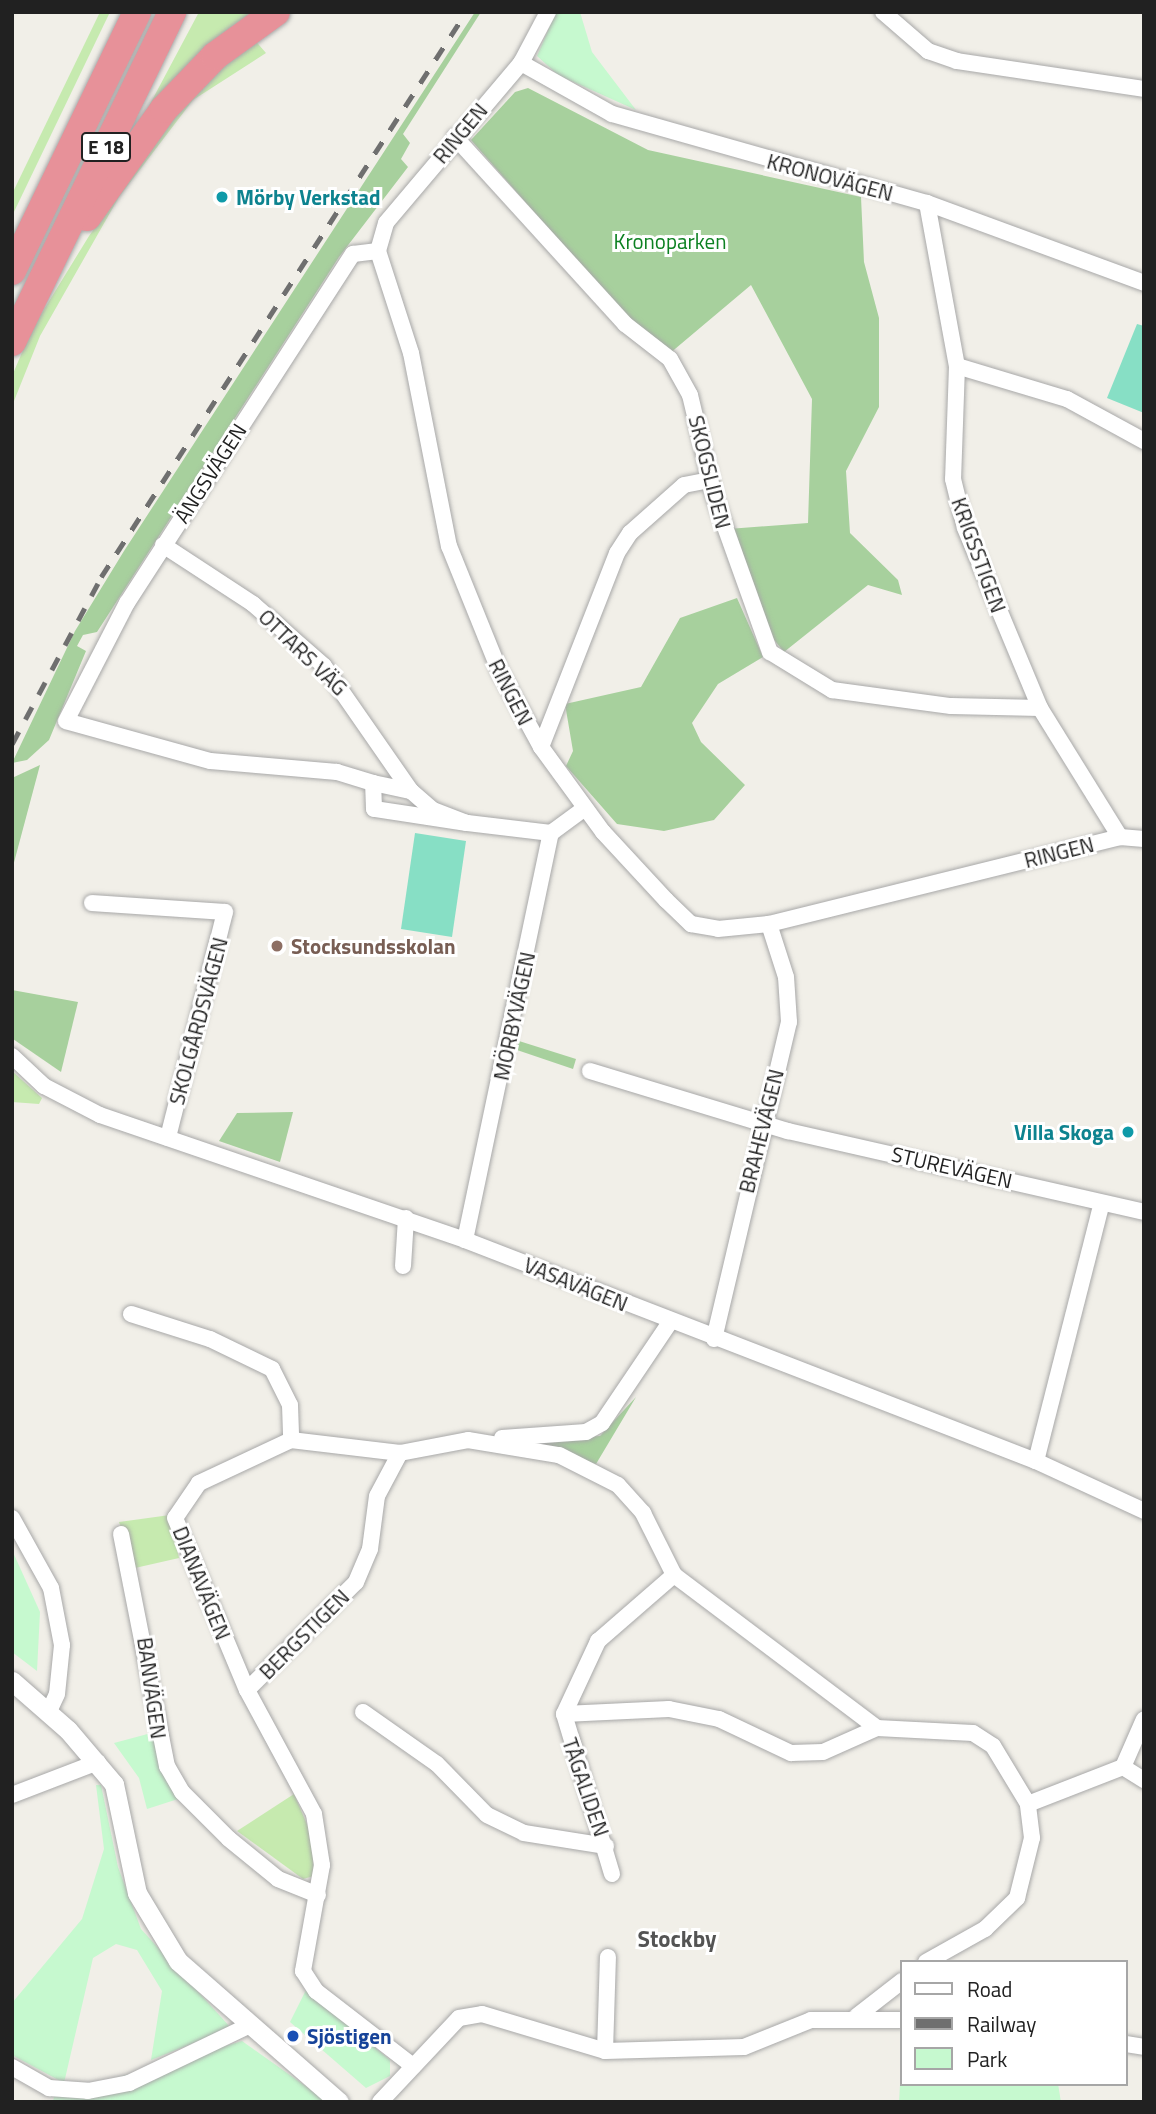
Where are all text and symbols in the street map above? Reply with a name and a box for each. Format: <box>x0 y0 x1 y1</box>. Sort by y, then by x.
street label: RINGEN <box>428 98 492 168</box>
road number: E 18 <box>80 132 132 162</box>
street label: KRONOVÄGEN <box>764 148 896 206</box>
place label: Mörby Verkstad <box>236 184 380 210</box>
marker: Mörby Verkstad <box>214 189 230 205</box>
park label: Kronoparken <box>614 228 726 254</box>
street label: SKOGSLIDEN <box>684 413 736 531</box>
street label: ÄNGSVÄGEN <box>169 419 251 527</box>
street label: KRIGSSTIGEN <box>947 494 1011 616</box>
street label: OTTARS VÄG <box>254 604 352 700</box>
street label: RINGEN <box>484 655 538 729</box>
street label: RINGEN <box>1021 831 1097 873</box>
place label: Stocksundsskolan <box>291 933 456 959</box>
street label: SKOLGÅRDSVÄGEN <box>164 935 232 1107</box>
marker: Stocksundsskolan <box>269 938 285 954</box>
street label: MÖRBYVÄGEN <box>488 949 540 1083</box>
street label: BRAHEVÄGEN <box>733 1066 789 1196</box>
place label: Villa Skoga <box>1014 1119 1114 1145</box>
marker: Villa Skoga <box>1120 1124 1136 1140</box>
street label: STUREVÄGEN <box>889 1141 1015 1193</box>
street label: VASAVÄGEN <box>520 1252 632 1316</box>
street label: DIANAVÄGEN <box>168 1523 236 1643</box>
street label: BERGSTIGEN <box>254 1584 354 1684</box>
street label: BANVÄGEN <box>132 1636 172 1740</box>
street label: TÅGALIDEN <box>557 1735 615 1839</box>
district label: Stockby <box>638 1925 716 1953</box>
legend <box>900 1960 1128 2086</box>
text: Road <box>967 1973 1012 2005</box>
text: Railway <box>967 2008 1036 2040</box>
place label: Sjöstigen <box>307 2023 392 2049</box>
marker: Sjöstigen <box>285 2028 301 2044</box>
text: Park <box>967 2043 1007 2075</box>

